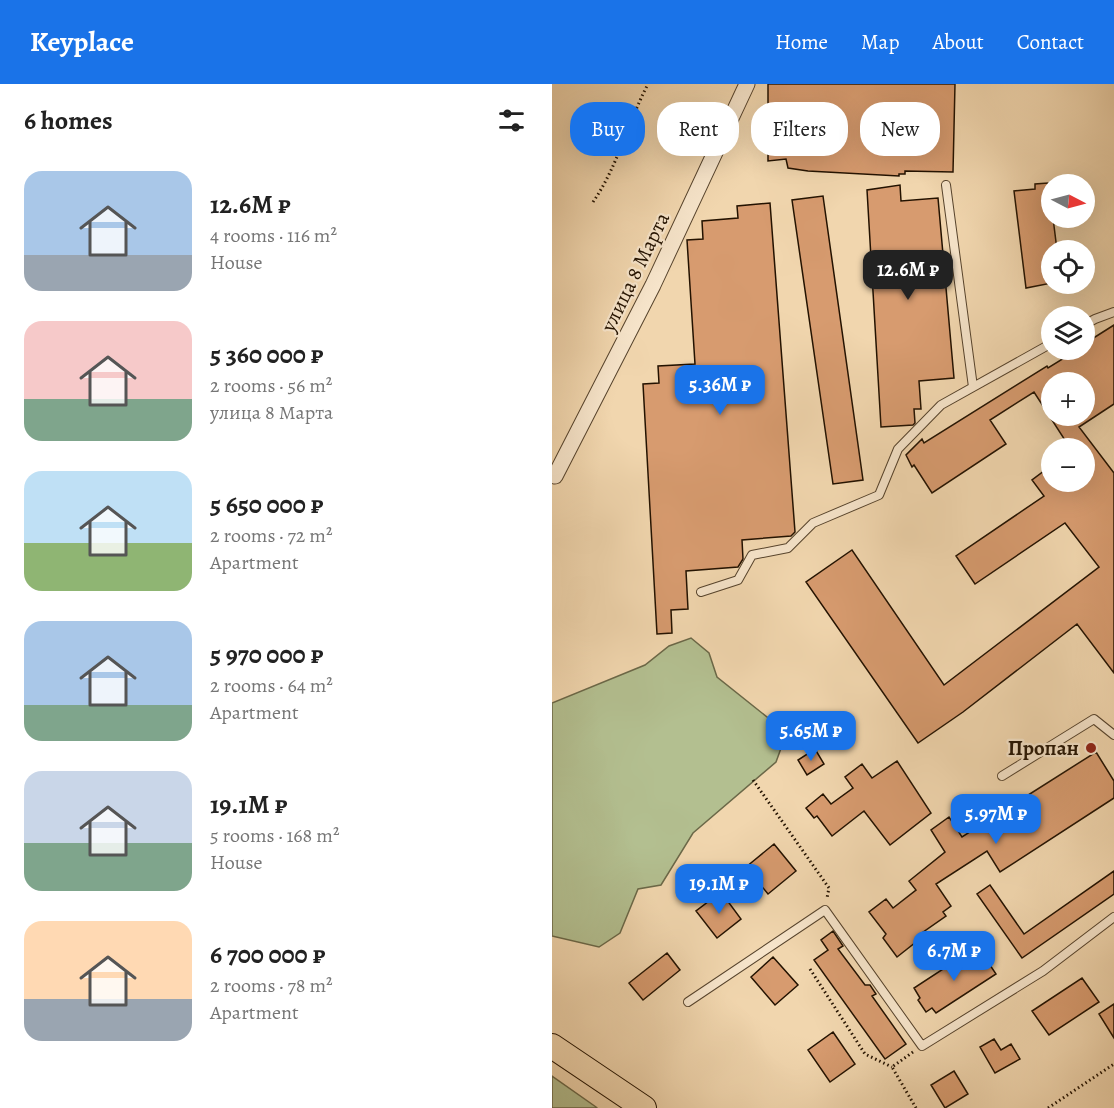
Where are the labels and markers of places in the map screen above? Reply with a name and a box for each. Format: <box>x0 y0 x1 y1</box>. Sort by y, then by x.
pin: 12.6M ₽ <box>853 250 963 301</box>
pin: 5.36M ₽ <box>665 365 775 416</box>
pin: 5.65M ₽ <box>756 711 866 762</box>
place label: Пропан <box>1008 734 1079 762</box>
marker: Пропан <box>1084 741 1098 755</box>
pin: 5.97M ₽ <box>941 794 1051 845</box>
pin: 19.1M ₽ <box>664 864 774 915</box>
pin: 6.7M ₽ <box>905 931 1003 982</box>

